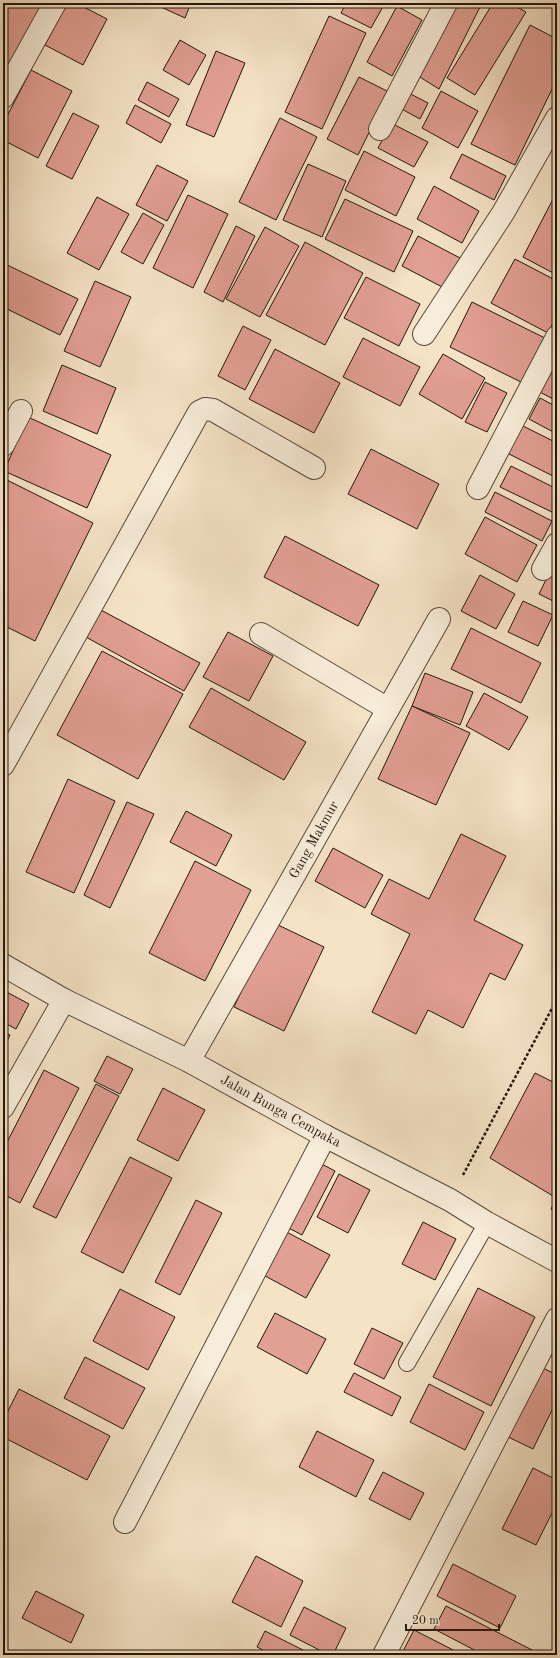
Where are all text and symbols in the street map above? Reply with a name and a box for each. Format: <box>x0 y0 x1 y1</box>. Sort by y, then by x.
street label: Gang Makmur <box>287 799 342 881</box>
street label: Jalan Bunga Cempaka <box>218 1073 343 1150</box>
scale bar <box>406 1606 499 1632</box>
text: 20 m <box>412 1615 439 1627</box>

